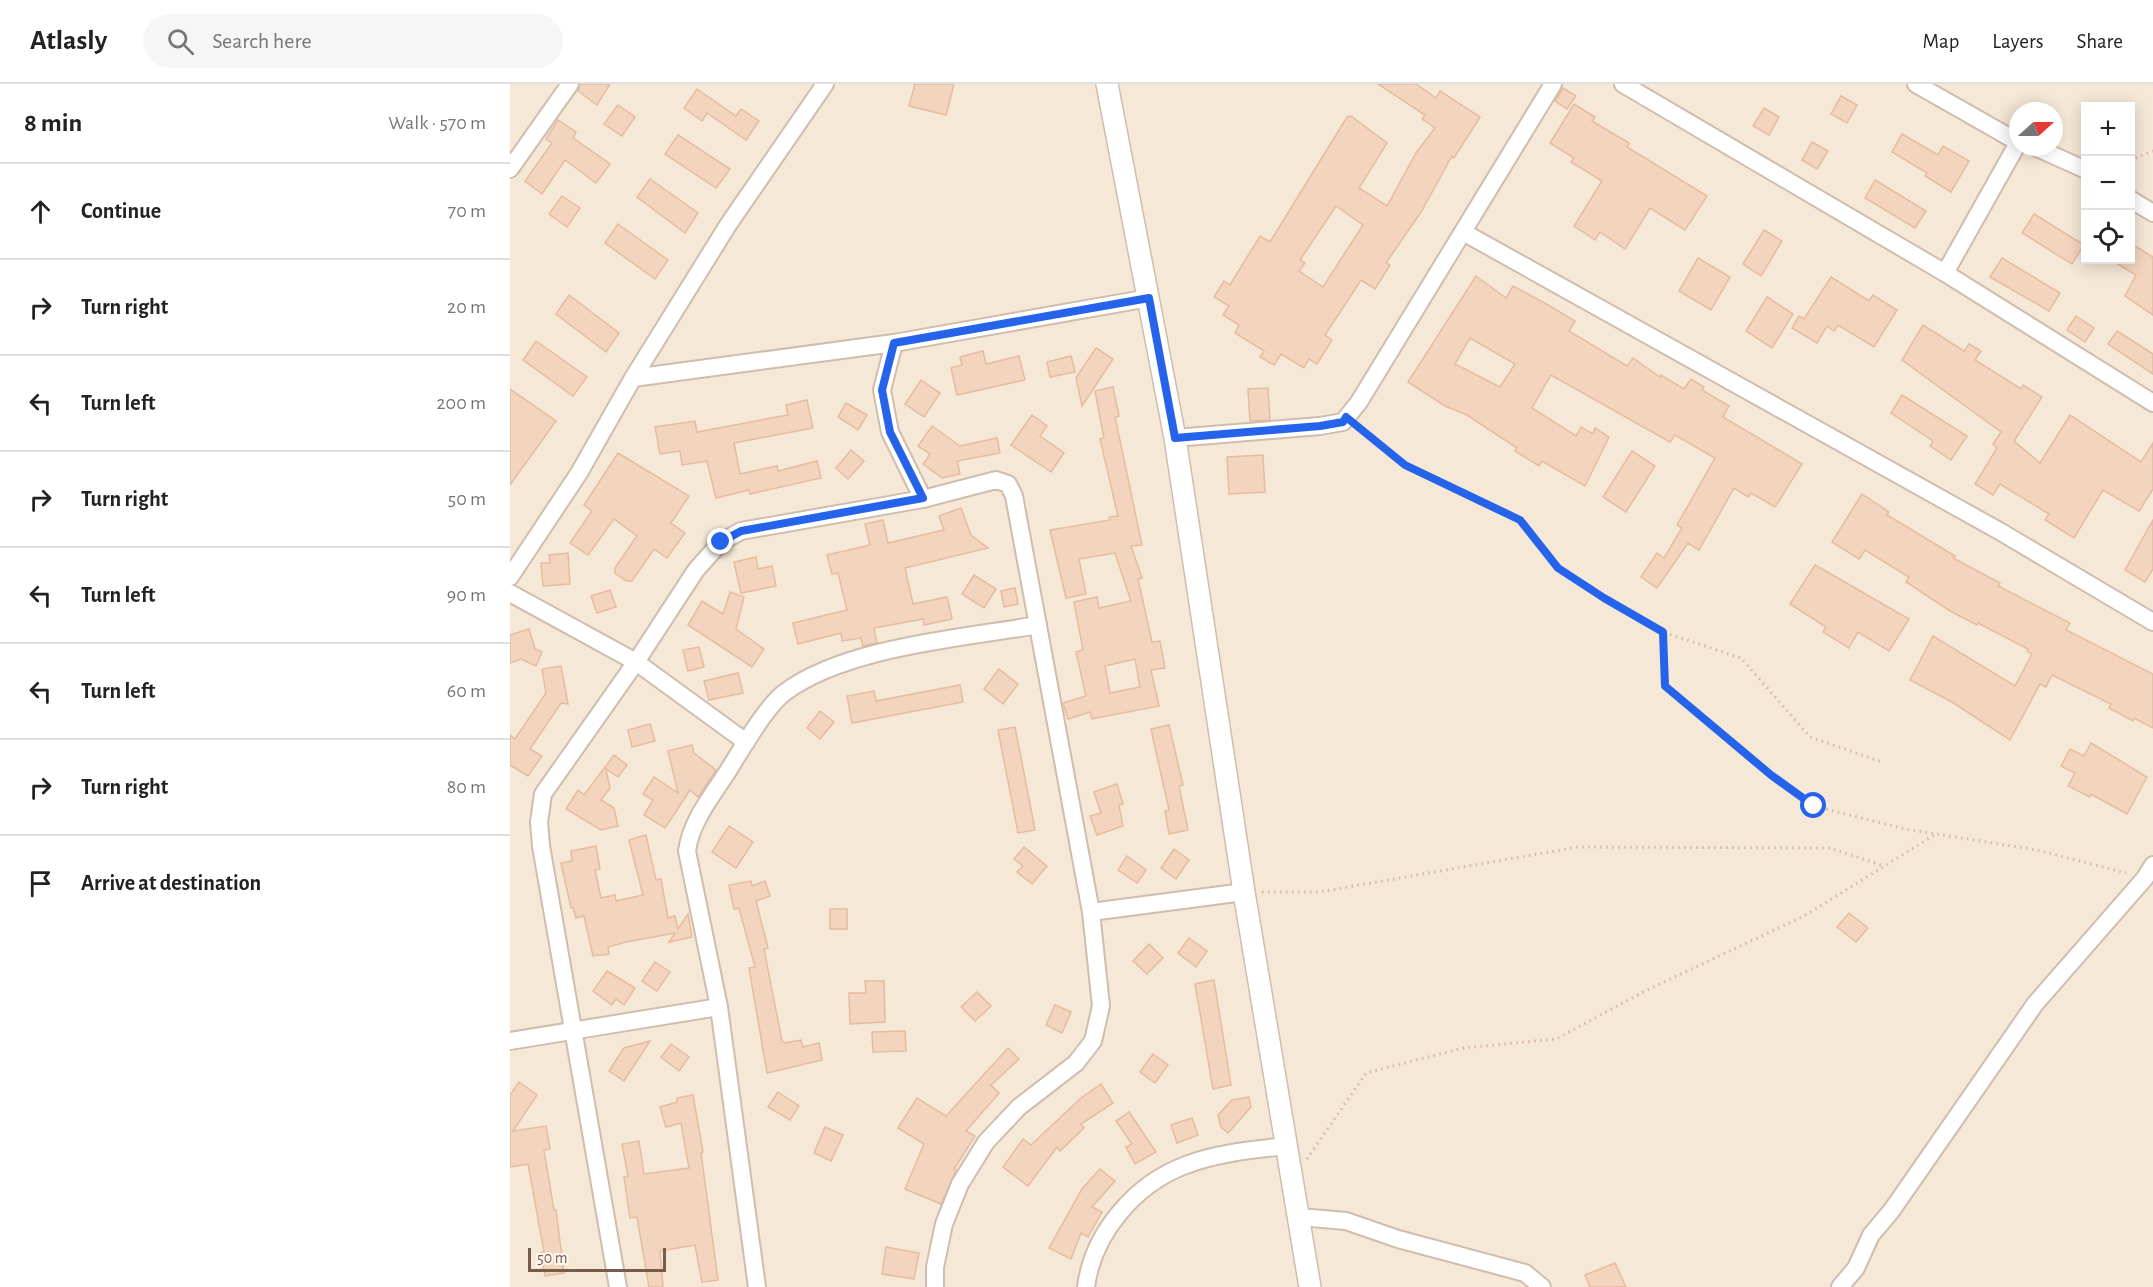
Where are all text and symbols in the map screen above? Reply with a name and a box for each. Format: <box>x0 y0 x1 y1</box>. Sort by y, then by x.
search box <box>143 14 563 68</box>
icon: search <box>164 25 197 58</box>
text: Atlasly <box>30 27 107 55</box>
text: Search here <box>212 30 312 52</box>
text: Map <box>1923 31 1959 52</box>
text: Layers <box>1992 31 2043 52</box>
text: Share <box>2076 31 2123 52</box>
north arrow <box>2009 102 2063 156</box>
map controls <box>2081 102 2135 264</box>
button: + <box>2081 102 2135 156</box>
text: 8 min <box>24 110 82 136</box>
text: Walk · 570 m <box>388 113 486 133</box>
button: − <box>2081 156 2135 210</box>
icon: ahead <box>24 195 57 228</box>
text: Continue <box>81 200 161 222</box>
text: 70 m <box>448 201 486 221</box>
button: locate <box>2081 210 2135 264</box>
icon: right <box>24 291 57 324</box>
text: Turn right <box>81 296 168 318</box>
text: 20 m <box>447 297 486 317</box>
icon: left <box>24 387 57 420</box>
text: Turn left <box>81 392 155 414</box>
text: 200 m <box>436 393 486 413</box>
icon: right <box>24 483 57 516</box>
text: Turn right <box>81 488 168 510</box>
text: 50 m <box>448 489 486 509</box>
route end <box>707 528 733 554</box>
icon: left <box>24 579 57 612</box>
text: Turn left <box>81 584 155 606</box>
text: 90 m <box>447 585 486 605</box>
icon: left <box>24 675 57 708</box>
text: Turn left <box>81 680 155 702</box>
text: 60 m <box>447 681 486 701</box>
icon: right <box>24 771 57 804</box>
text: Turn right <box>81 776 168 798</box>
text: 80 m <box>447 777 486 797</box>
route start <box>1800 792 1826 818</box>
icon: arrive <box>24 867 57 900</box>
text: Arrive at destination <box>81 872 261 894</box>
scale bar <box>528 1245 666 1272</box>
text: 50 m <box>537 1250 568 1266</box>

